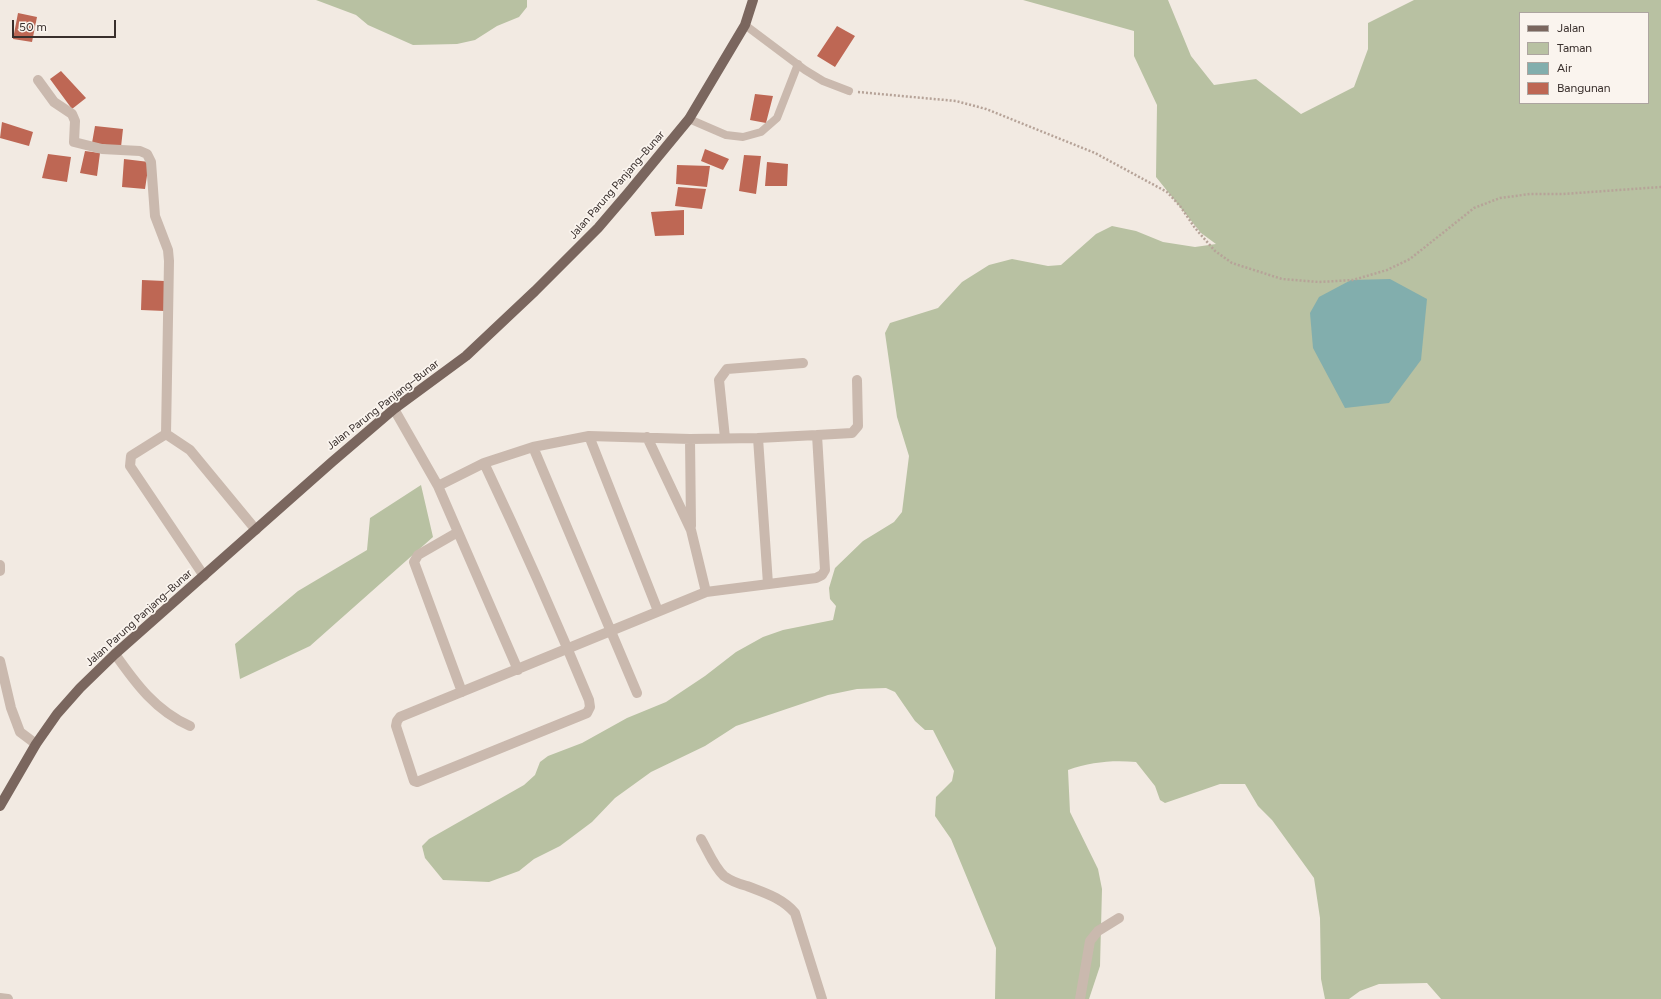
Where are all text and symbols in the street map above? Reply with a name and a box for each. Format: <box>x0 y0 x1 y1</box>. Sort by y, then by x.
scale bar <box>14 12 118 38</box>
legend <box>1519 12 1649 104</box>
text: 50 m <box>19 20 47 34</box>
text: Jalan <box>1557 21 1585 35</box>
text: Taman <box>1557 41 1592 55</box>
text: Air <box>1557 61 1572 75</box>
text: Bangunan <box>1557 81 1610 95</box>
street label: Jalan Parung Panjang–Bunar <box>567 128 667 242</box>
street label: Jalan Parung Panjang–Bunar <box>324 357 442 453</box>
street label: Jalan Parung Panjang–Bunar <box>83 567 195 669</box>

